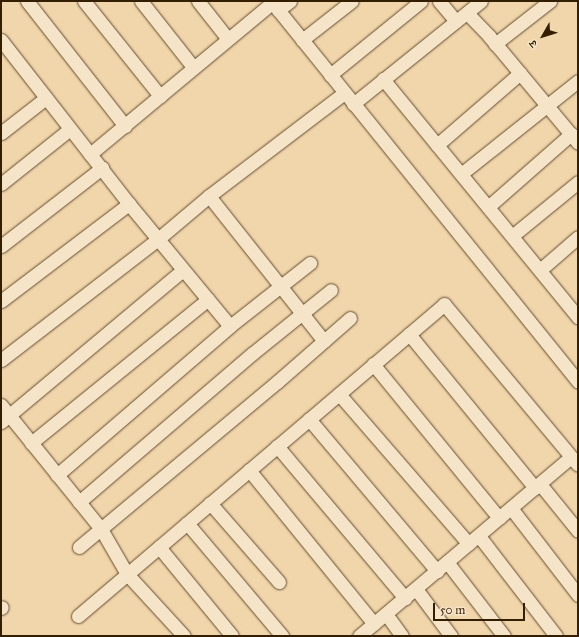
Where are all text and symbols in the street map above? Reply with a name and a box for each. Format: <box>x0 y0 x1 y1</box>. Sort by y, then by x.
north arrow <box>523 16 563 56</box>
text: उ <box>526 38 540 50</box>
scale bar <box>435 595 527 621</box>
text: 50 m <box>440 603 465 617</box>

